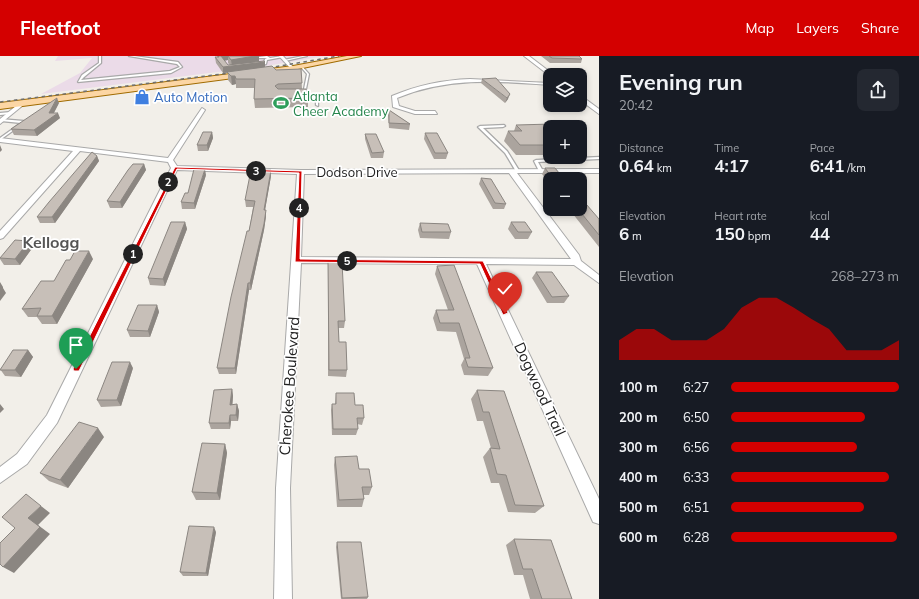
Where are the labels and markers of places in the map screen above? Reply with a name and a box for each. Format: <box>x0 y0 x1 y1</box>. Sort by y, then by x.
shop icon: Auto Motion <box>133 88 151 106</box>
place label: Atlanta Cheer Academy <box>293 88 389 119</box>
place label: Auto Motion <box>154 89 228 105</box>
sports icon: Atlanta Cheer Academy <box>272 94 290 112</box>
pin: 3 <box>246 161 266 181</box>
pin: 2 <box>158 172 178 192</box>
pin: 4 <box>289 198 309 218</box>
pin: 1 <box>123 244 143 264</box>
pin: 5 <box>337 251 357 271</box>
pin <box>488 272 522 313</box>
pin <box>59 328 93 369</box>

